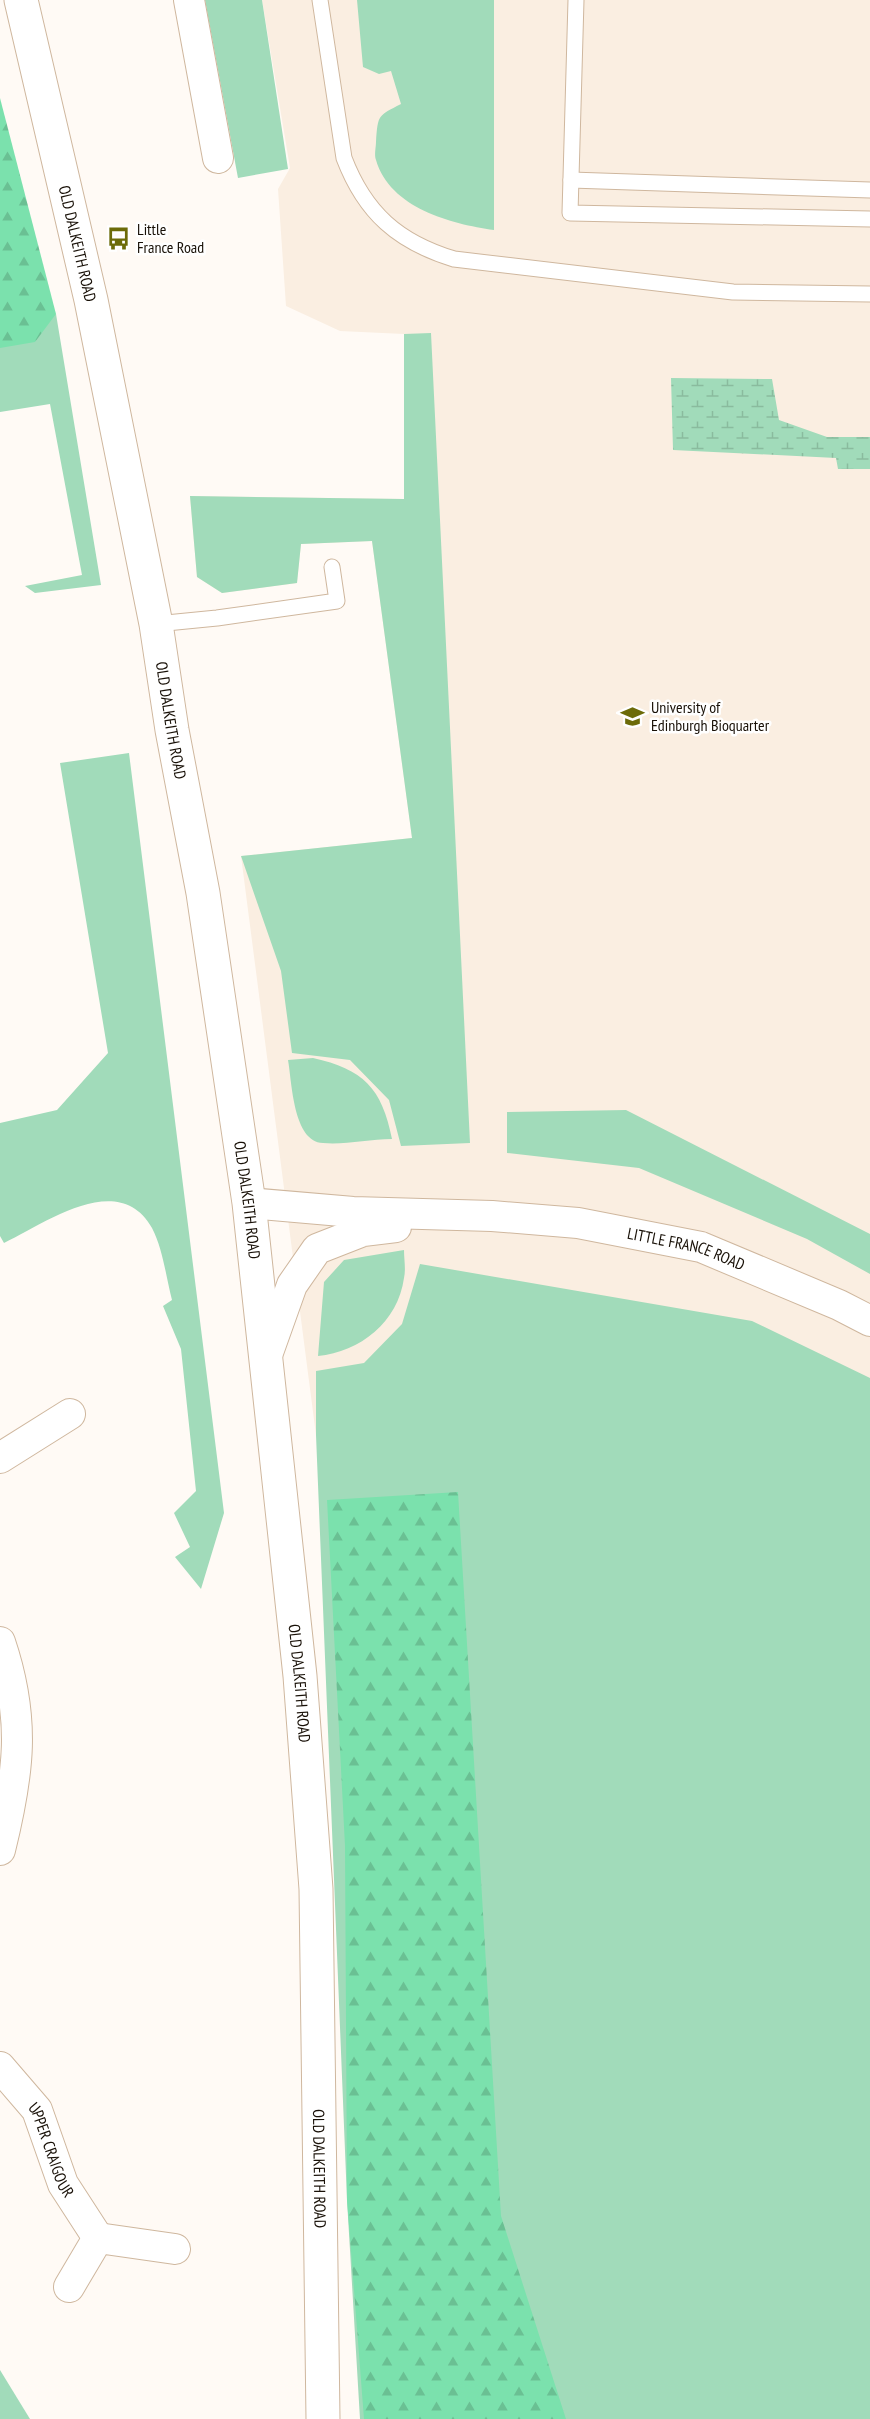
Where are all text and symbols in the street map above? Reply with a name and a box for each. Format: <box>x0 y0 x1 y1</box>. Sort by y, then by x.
street label: OLD DALKEITH ROAD <box>55 183 101 304</box>
place label: Little France Road <box>137 219 204 257</box>
bus stop icon: Little France Road <box>106 225 132 251</box>
street label: OLD DALKEITH ROAD <box>152 660 191 781</box>
place label: University of Edinburgh Bioquarter <box>651 697 770 735</box>
school or university icon: University of Edinburgh Bioquarter <box>620 703 646 729</box>
street label: OLD DALKEITH ROAD <box>230 1140 265 1260</box>
street label: LITTLE FRANCE ROAD <box>626 1223 748 1274</box>
street label: OLD DALKEITH ROAD <box>284 1623 315 1743</box>
street label: UPPER CRAIGOUR <box>25 2098 79 2201</box>
street label: OLD DALKEITH ROAD <box>309 2109 330 2228</box>

